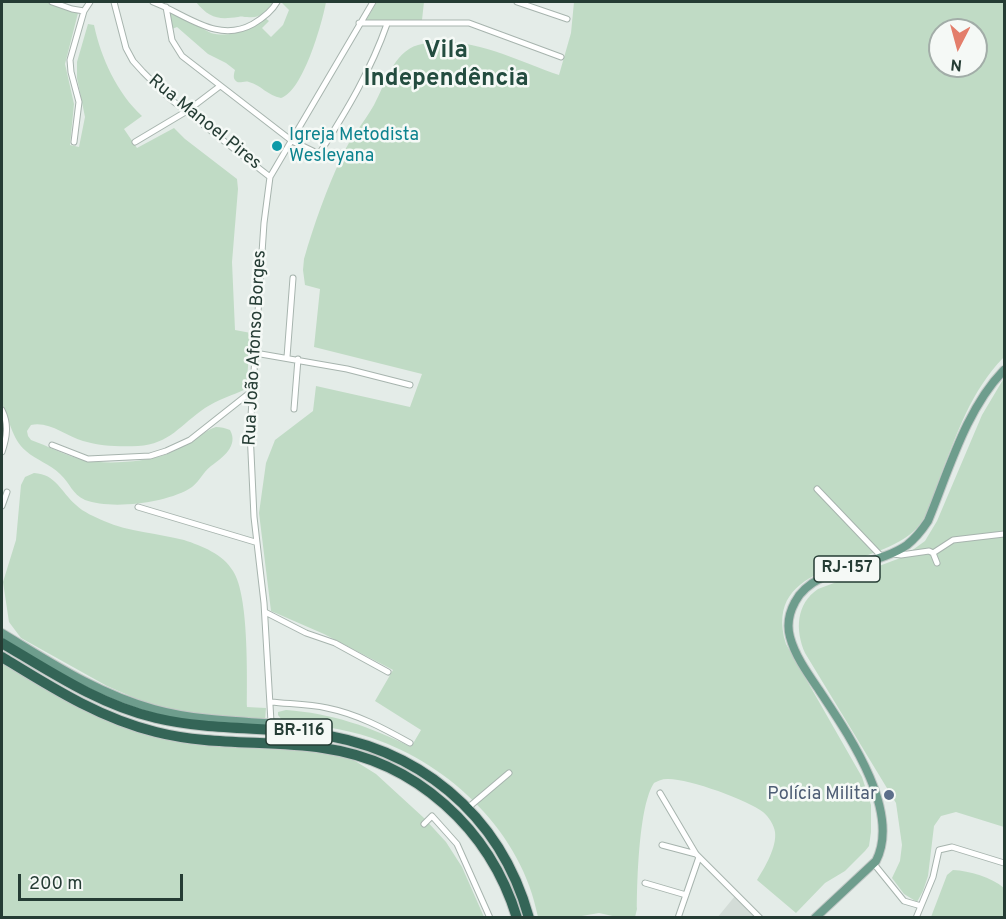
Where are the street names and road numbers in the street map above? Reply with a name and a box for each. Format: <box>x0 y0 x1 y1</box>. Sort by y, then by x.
street label: Rua Manoel Pires <box>143 71 265 175</box>
street label: Rua João Afonso Borges <box>240 250 272 446</box>
road number: RJ-157 <box>814 556 880 582</box>
road number: BR-116 <box>266 719 332 745</box>

